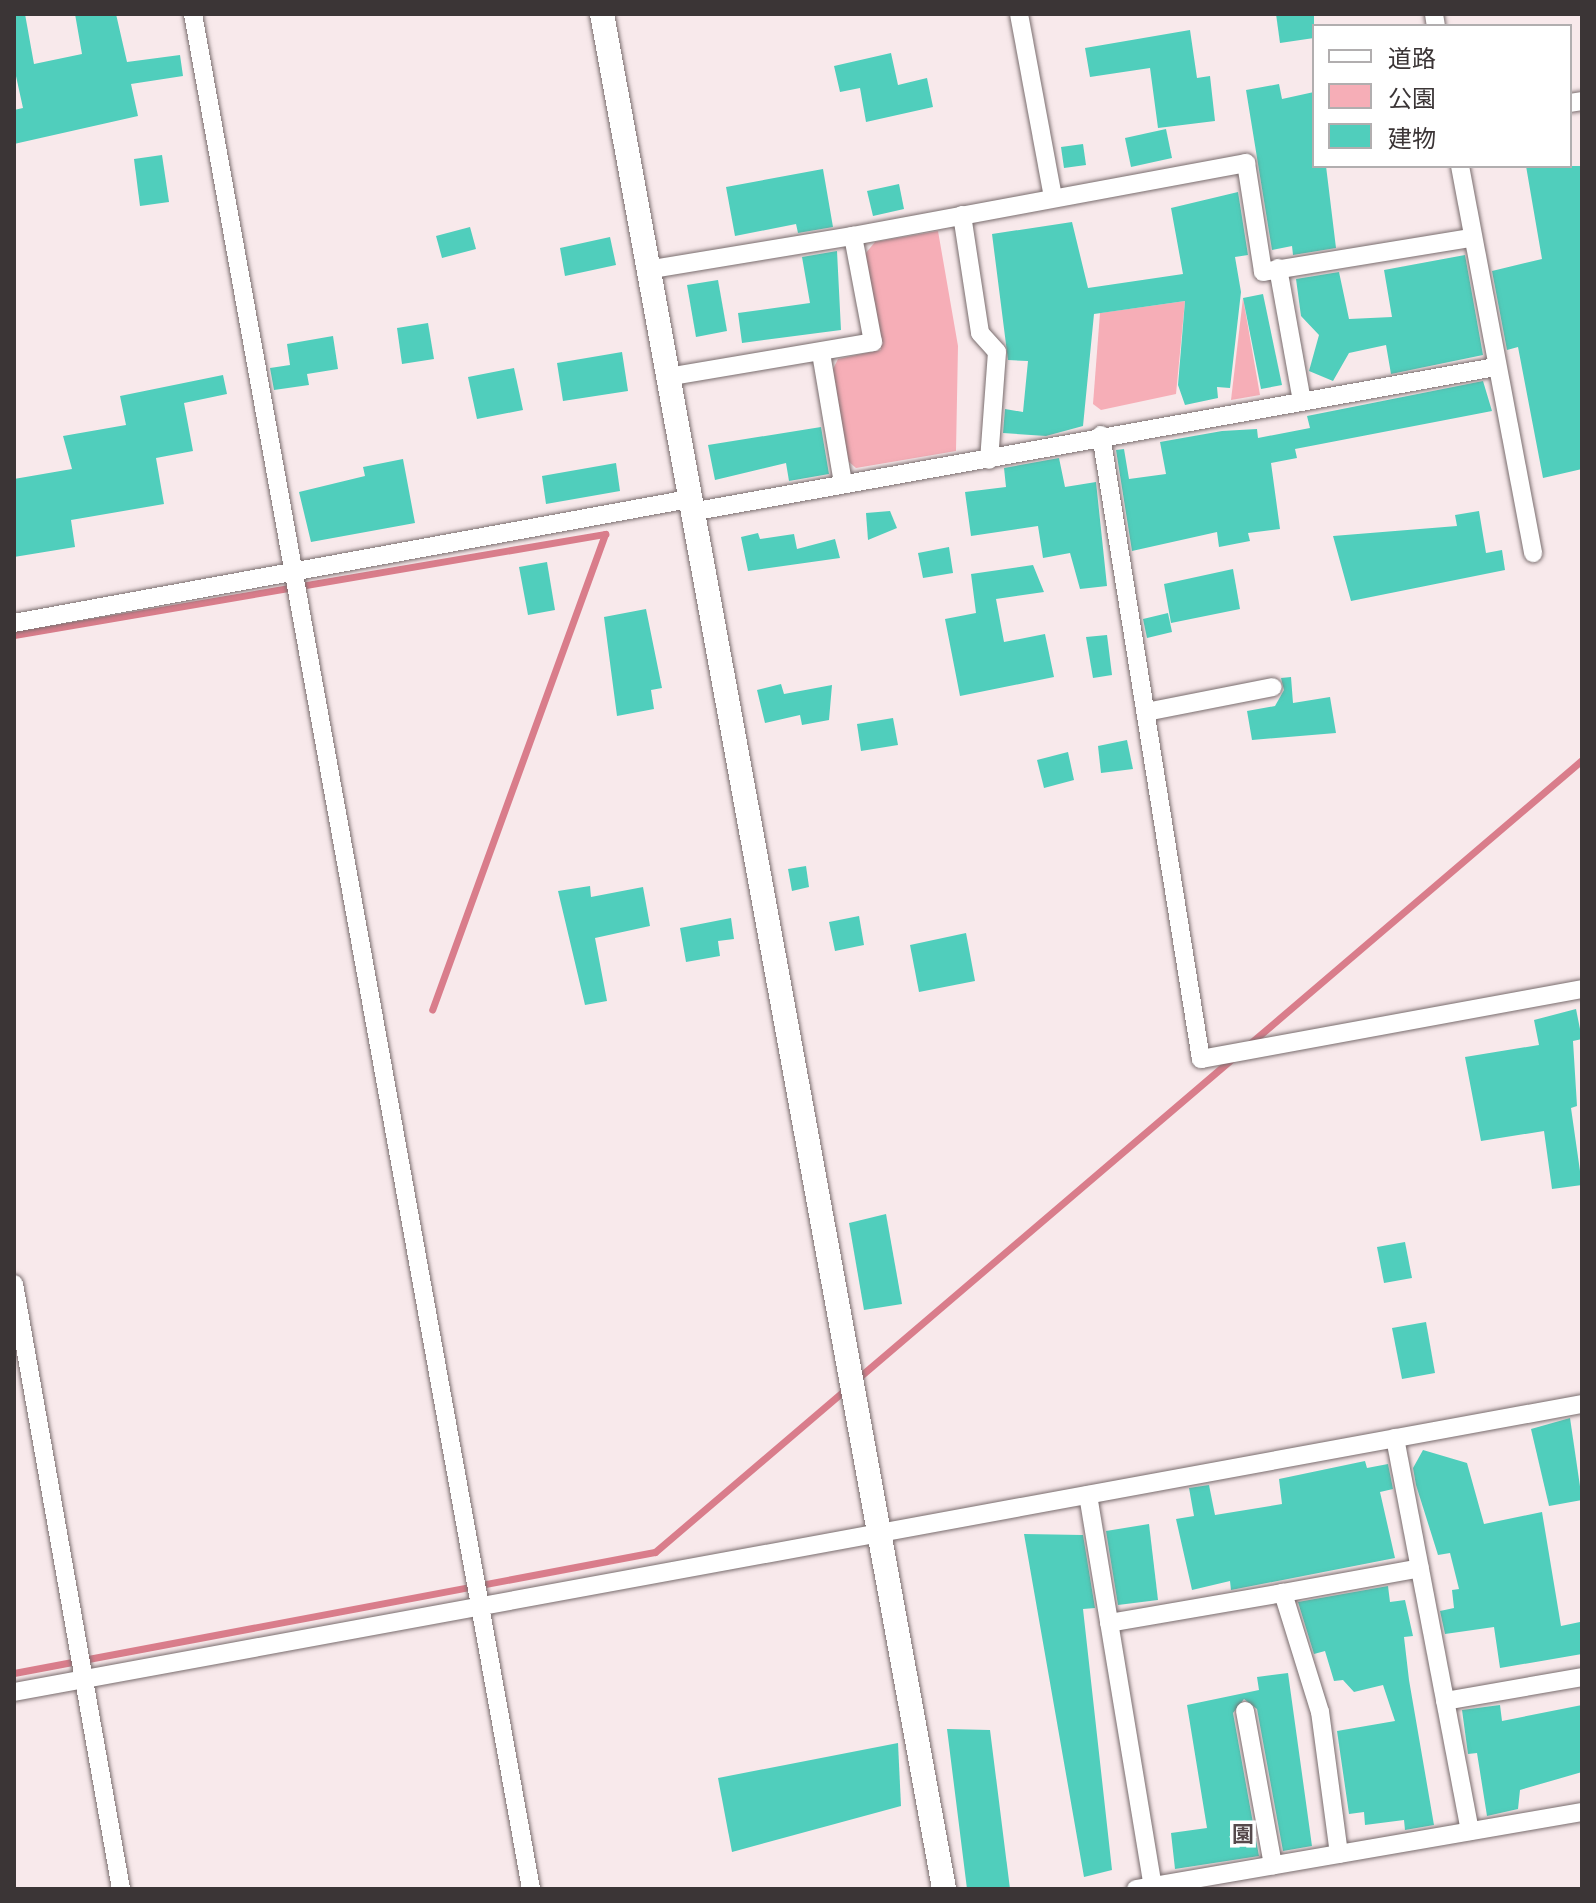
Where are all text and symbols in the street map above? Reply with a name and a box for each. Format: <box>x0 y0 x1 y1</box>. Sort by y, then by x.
legend <box>1312 24 1572 168</box>
text: 道路 <box>1388 45 1436 74</box>
text: 公園 <box>1388 85 1436 114</box>
text: 建物 <box>1388 125 1436 154</box>
district label: 園 <box>1232 1823 1254 1849</box>

